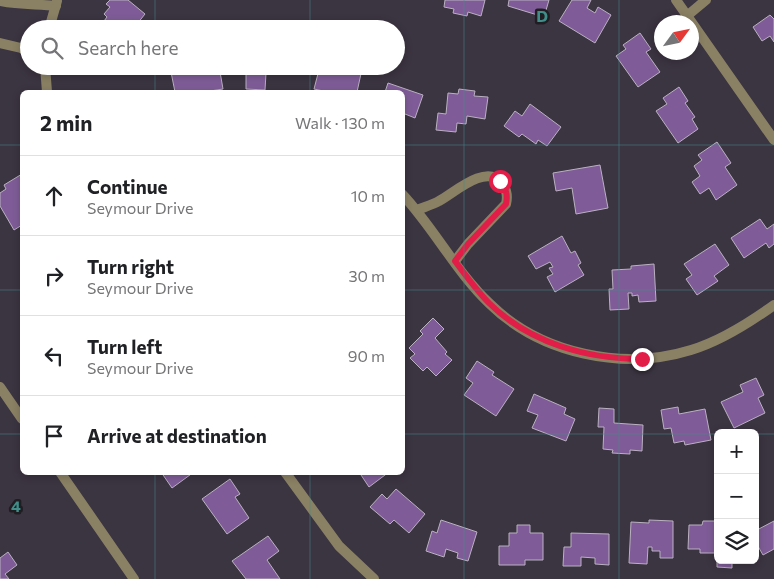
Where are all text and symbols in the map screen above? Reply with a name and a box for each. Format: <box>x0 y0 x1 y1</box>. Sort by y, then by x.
text: D <box>536 6 548 25</box>
north arrow <box>654 15 699 60</box>
search box <box>20 20 405 75</box>
icon: search <box>38 34 66 62</box>
text: Search here <box>78 36 178 59</box>
text: 2 min <box>40 110 92 135</box>
text: Walk · 130 m <box>295 113 385 132</box>
route start <box>489 170 512 193</box>
text: Continue <box>87 175 167 198</box>
icon: ahead <box>40 182 68 210</box>
text: 10 m <box>351 186 385 205</box>
text: Seymour Drive <box>87 198 193 217</box>
text: Turn right <box>87 255 174 278</box>
icon: right <box>40 262 68 290</box>
text: 30 m <box>348 266 385 285</box>
text: Seymour Drive <box>87 278 193 297</box>
text: Turn left <box>87 335 162 358</box>
icon: left <box>40 342 68 370</box>
text: 90 m <box>348 346 385 365</box>
route end <box>631 348 654 371</box>
text: Seymour Drive <box>87 358 193 377</box>
icon: arrive <box>40 422 68 450</box>
text: Arrive at destination <box>87 424 267 447</box>
map controls <box>714 429 759 564</box>
button: + <box>714 429 759 474</box>
button: − <box>714 474 759 519</box>
text: 4 <box>11 496 21 515</box>
button: layers <box>714 519 759 564</box>

